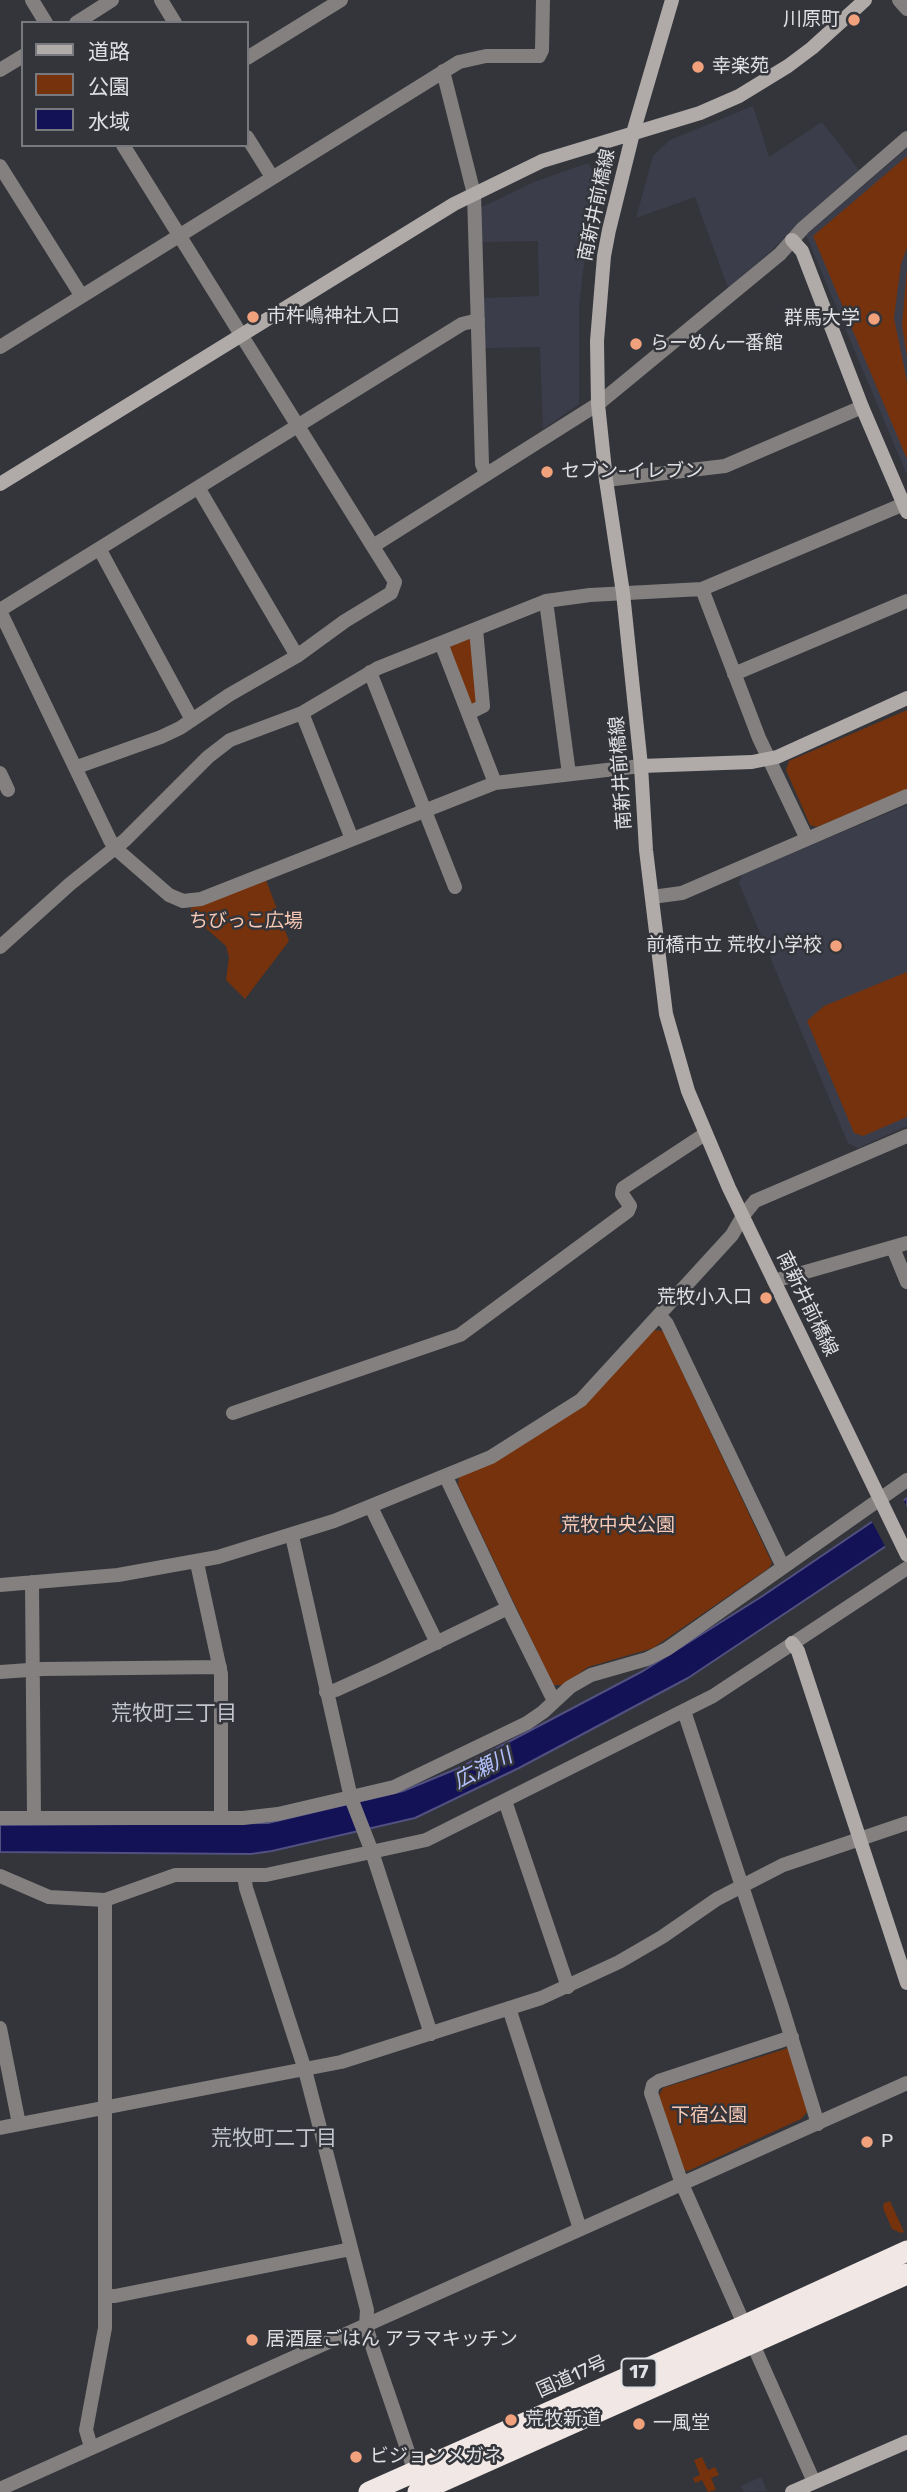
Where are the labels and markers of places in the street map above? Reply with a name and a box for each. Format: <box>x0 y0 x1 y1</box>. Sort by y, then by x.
place label: 川原町 <box>783 9 840 31</box>
marker: 川原町 <box>846 12 862 28</box>
place label: 幸楽苑 <box>712 56 769 78</box>
marker: 幸楽苑 <box>690 59 706 75</box>
place label: 市杵嶋神社入口 <box>267 306 400 328</box>
place label: 群馬大学 <box>784 308 860 330</box>
marker: 市杵嶋神社入口 <box>245 309 261 325</box>
marker: 群馬大学 <box>866 311 882 327</box>
place label: らーめん一番館 <box>650 333 783 355</box>
marker: らーめん一番館 <box>628 336 644 352</box>
place label: セブン-イレブン <box>561 461 703 483</box>
marker: セブン-イレブン <box>539 464 555 480</box>
place label: 前橋市立 荒牧小学校 <box>646 935 822 957</box>
marker: 前橋市立 荒牧小学校 <box>828 938 844 954</box>
place label: 荒牧小入口 <box>657 1287 752 1309</box>
marker: 荒牧小入口 <box>758 1290 774 1306</box>
place label: P <box>881 2131 893 2153</box>
marker: P <box>859 2134 875 2150</box>
place label: 居酒屋ごはん アラマキッチン <box>266 2329 518 2351</box>
marker: 居酒屋ごはん アラマキッチン <box>244 2332 260 2348</box>
place label: 荒牧新道 <box>525 2409 601 2431</box>
marker: 荒牧新道 <box>503 2412 519 2428</box>
place label: 一風堂 <box>653 2413 710 2435</box>
marker: 一風堂 <box>631 2416 647 2432</box>
place label: ビジョンメガネ <box>370 2446 503 2468</box>
marker: ビジョンメガネ <box>348 2449 364 2465</box>

